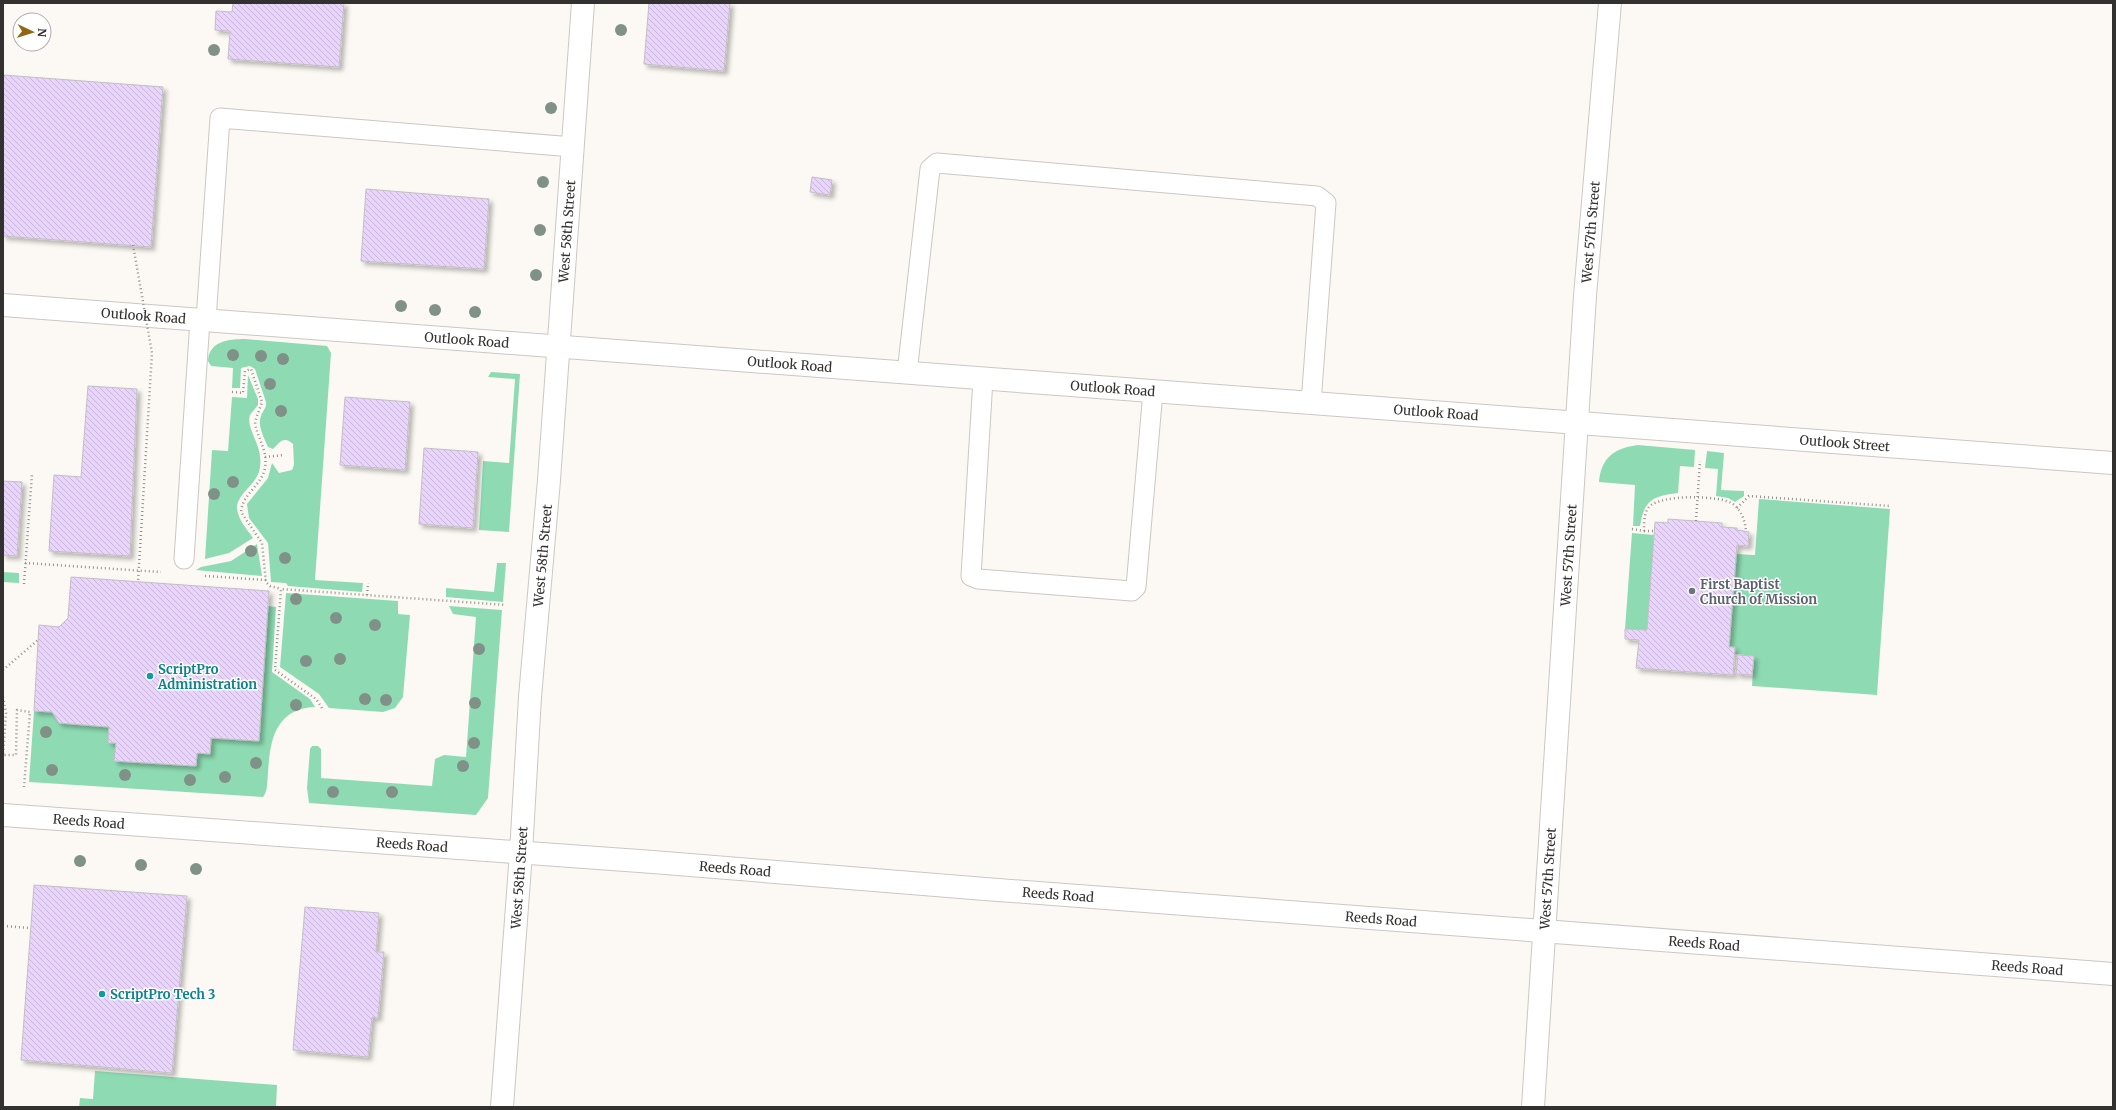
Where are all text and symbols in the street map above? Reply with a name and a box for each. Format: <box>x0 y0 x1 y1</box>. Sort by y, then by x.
north arrow <box>12 12 52 52</box>
text: N <box>35 28 49 38</box>
street label: West 58th Street <box>555 180 579 284</box>
street label: West 57th Street <box>1578 180 1604 285</box>
street label: Outlook Road <box>101 304 187 328</box>
street label: Outlook Road <box>424 329 510 352</box>
street label: Outlook Road <box>747 353 833 376</box>
street label: Outlook Road <box>1070 377 1156 400</box>
street label: Outlook Road <box>1393 401 1479 424</box>
street label: Outlook Street <box>1799 432 1891 455</box>
street label: West 58th Street <box>530 504 556 609</box>
street label: West 57th Street <box>1557 504 1581 608</box>
place label: First Baptist Church of Mission <box>1700 576 1817 608</box>
marker: First Baptist Church of Mission <box>1687 586 1697 596</box>
place label: ScriptPro Administration <box>157 661 257 693</box>
marker: ScriptPro Administration <box>145 671 155 681</box>
street label: Reeds Road <box>52 811 125 833</box>
street label: West 58th Street <box>507 826 532 931</box>
street label: West 57th Street <box>1536 827 1560 931</box>
street label: Reeds Road <box>375 834 449 856</box>
street label: Reeds Road <box>698 858 772 881</box>
street label: Reeds Road <box>1021 884 1095 906</box>
street label: Reeds Road <box>1345 908 1418 931</box>
street label: Reeds Road <box>1668 933 1741 955</box>
street label: Reeds Road <box>1991 957 2064 979</box>
place label: ScriptPro Tech 3 <box>110 986 215 1003</box>
marker: ScriptPro Tech 3 <box>97 989 107 999</box>

